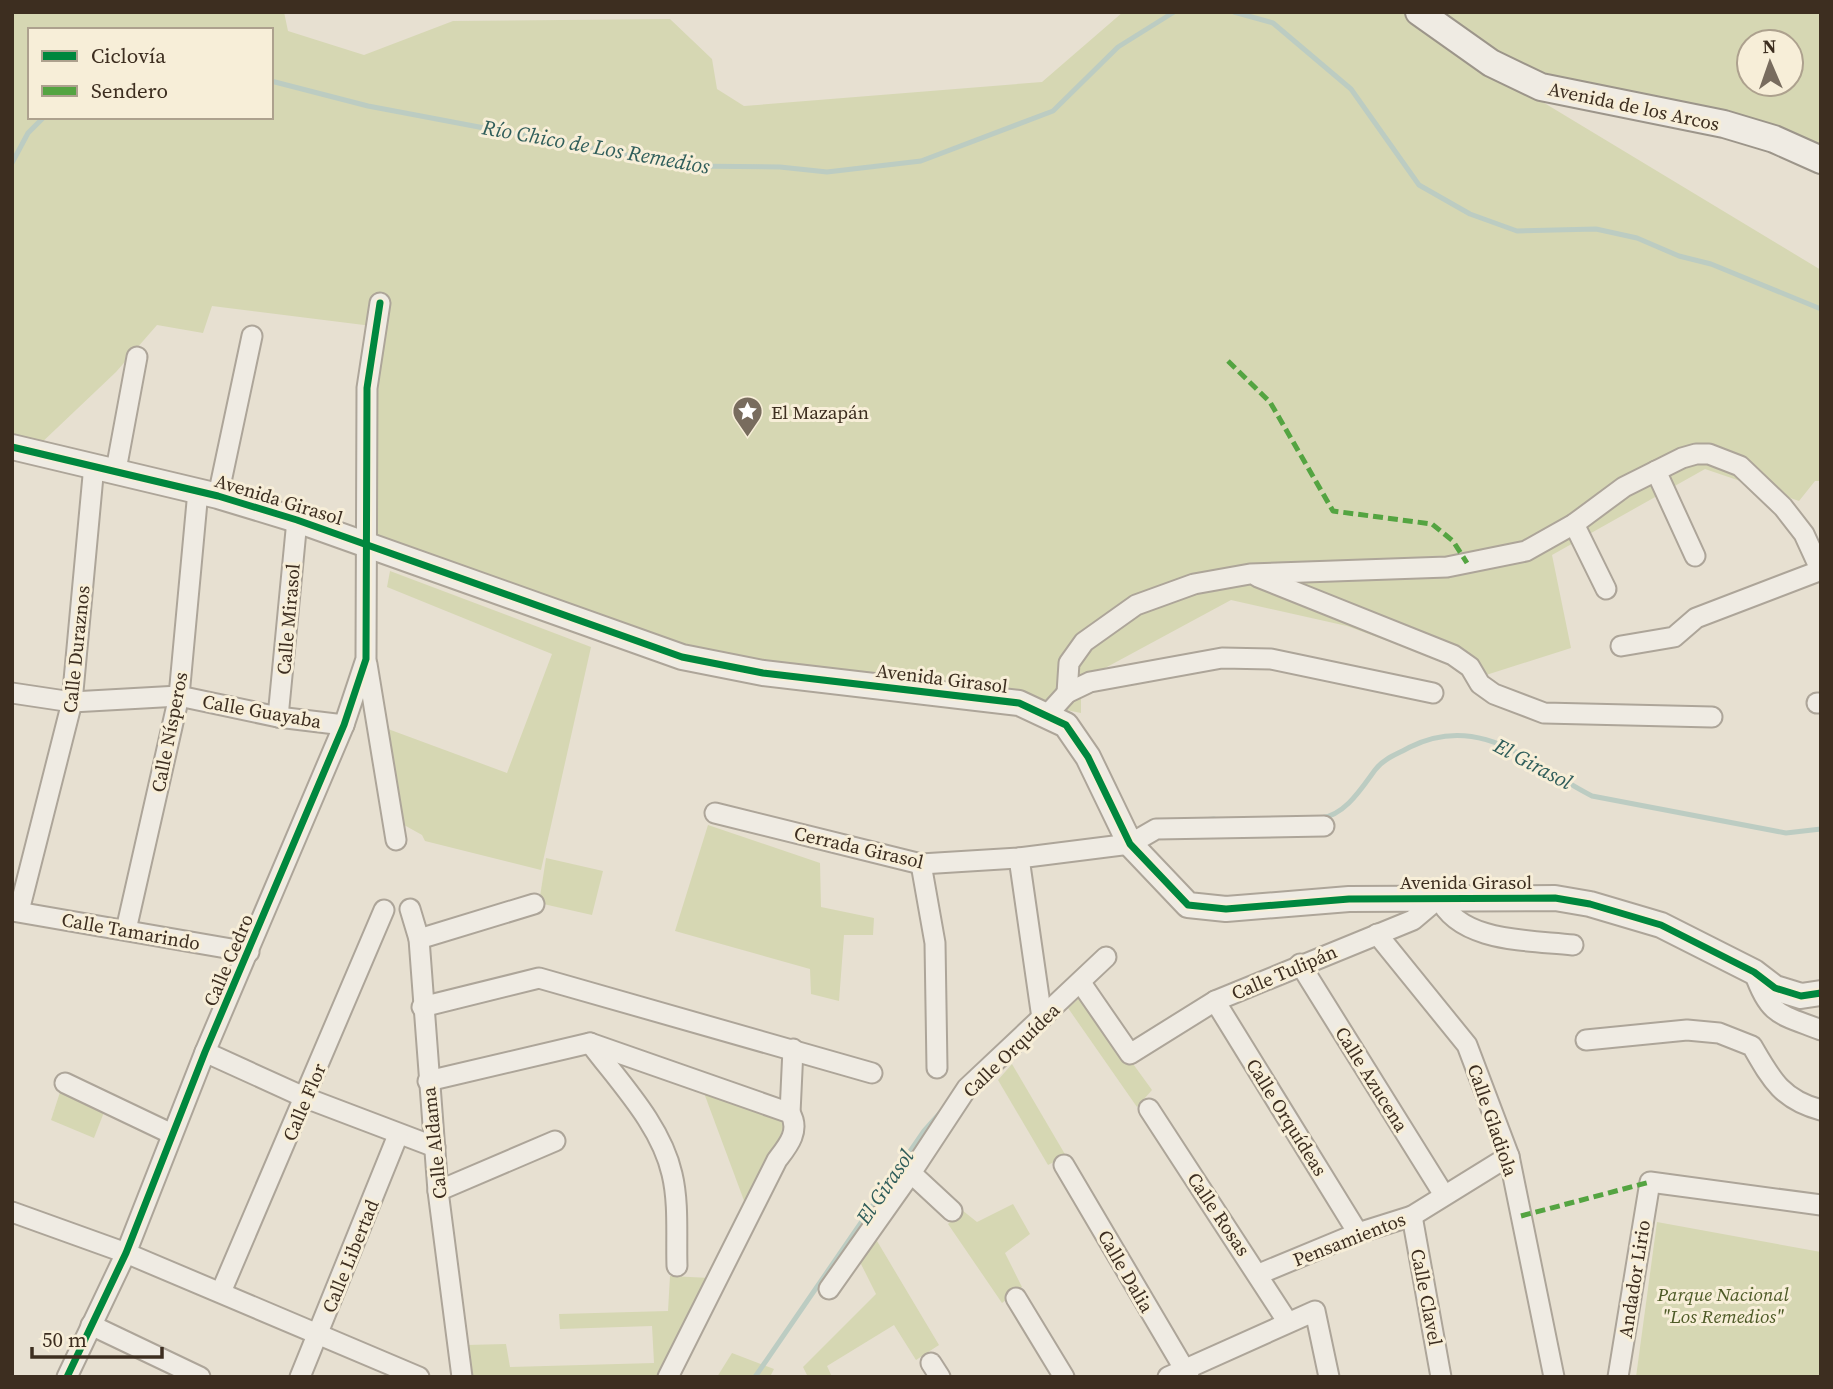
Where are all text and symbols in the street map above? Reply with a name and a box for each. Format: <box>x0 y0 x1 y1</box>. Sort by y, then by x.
legend <box>28 28 273 119</box>
north arrow <box>1735 28 1805 98</box>
text: N <box>1762 33 1777 59</box>
text: Ciclovía <box>91 41 166 70</box>
street label: Avenida de los Arcos <box>1546 75 1722 137</box>
text: Sendero <box>91 76 168 105</box>
water label: Río Chico de Los Remedios <box>479 112 713 181</box>
place icon: El Mazapán <box>731 395 765 439</box>
place label: El Mazapán <box>771 399 869 425</box>
street label: Avenida Girasol <box>212 467 346 531</box>
street label: Calle Mirasol <box>270 562 306 676</box>
street label: Calle Duraznos <box>56 584 96 714</box>
street label: Avenida Girasol <box>875 657 1010 699</box>
street label: Calle Nísperos <box>145 670 193 794</box>
street label: Calle Guayaba <box>200 688 324 734</box>
water label: El Girasol <box>1488 730 1578 796</box>
street label: Cerrada Girasol <box>792 819 927 875</box>
street label: Avenida Girasol <box>1400 869 1533 895</box>
street label: Calle Tamarindo <box>60 906 202 956</box>
street label: Calle Cedro <box>197 910 259 1010</box>
street label: Calle Tulipán <box>1227 938 1341 1006</box>
street label: Calle Orquídea <box>957 997 1065 1103</box>
street label: Calle Azucena <box>1329 1021 1415 1137</box>
street label: Calle Orquídeas <box>1240 1053 1334 1181</box>
street label: Calle Flor <box>276 1059 332 1145</box>
street label: Calle Gladiola <box>1462 1060 1524 1180</box>
street label: Calle Aldama <box>415 1085 453 1200</box>
water label: El Girasol <box>848 1143 920 1231</box>
street label: Calle Rosas <box>1181 1167 1257 1261</box>
street label: Calle Libertad <box>316 1195 385 1316</box>
street label: Pensamientos <box>1289 1206 1409 1272</box>
street label: Andador Lirio <box>1612 1218 1656 1340</box>
street label: Calle Dalia <box>1092 1225 1160 1317</box>
street label: Calle Clavel <box>1405 1246 1449 1348</box>
park label: Parque Nacional "Los Remedios" <box>1656 1281 1789 1329</box>
scale bar <box>32 1316 161 1360</box>
text: 50 m <box>42 1325 87 1354</box>

